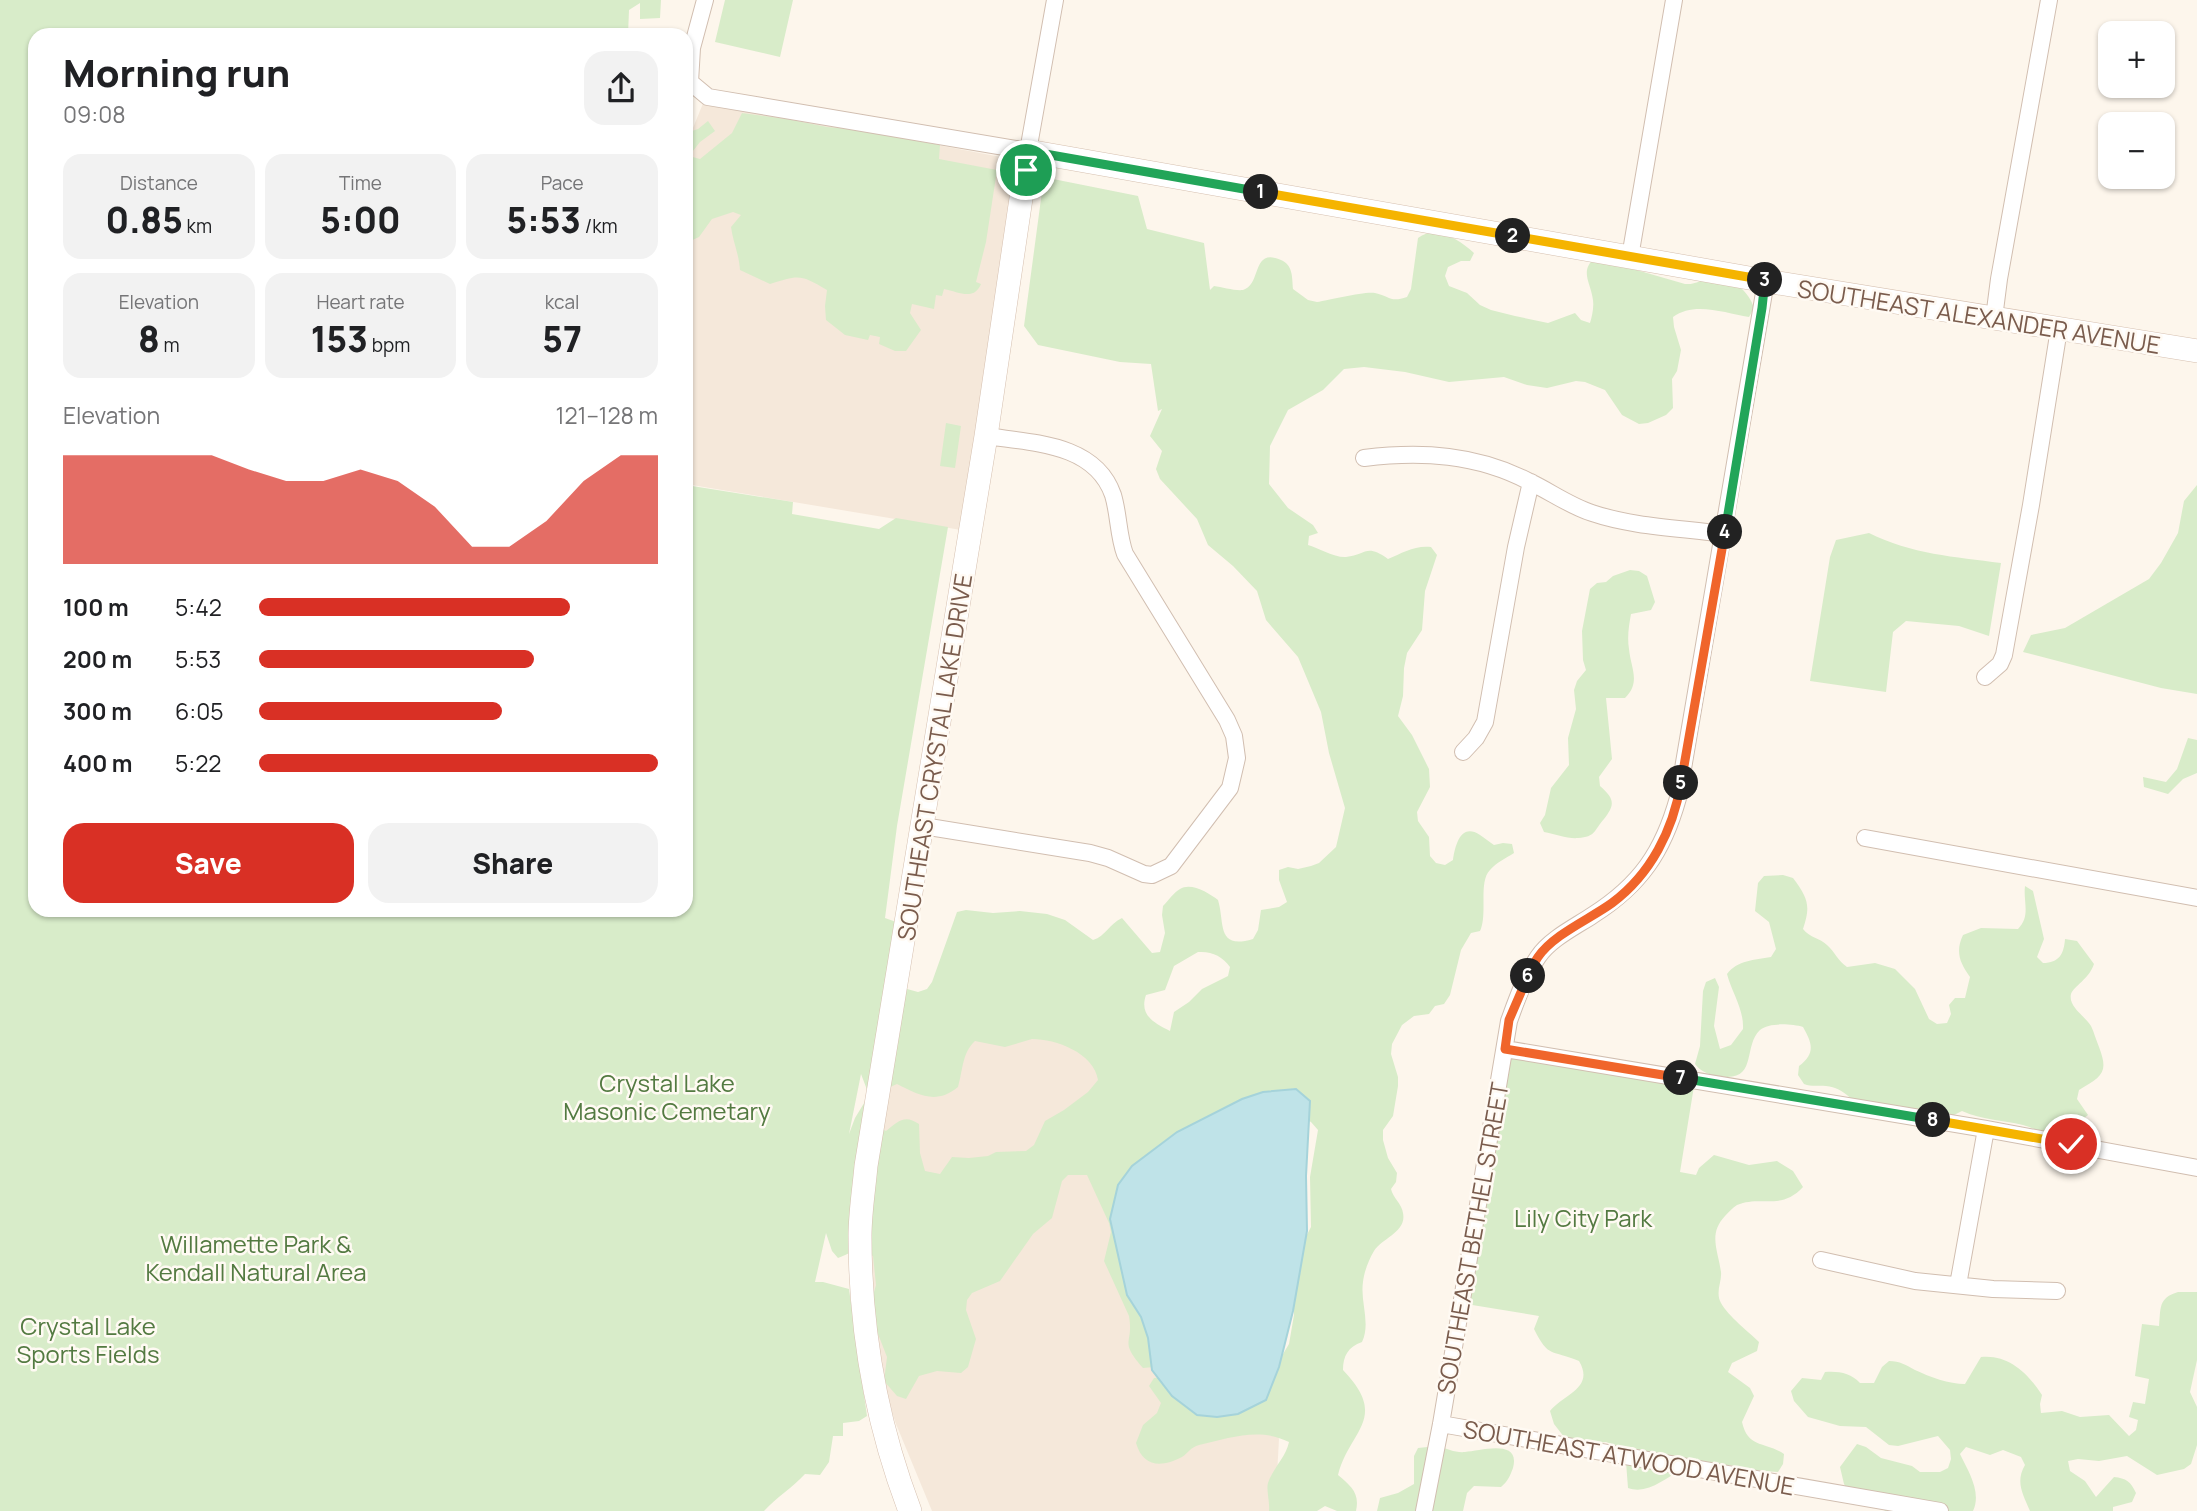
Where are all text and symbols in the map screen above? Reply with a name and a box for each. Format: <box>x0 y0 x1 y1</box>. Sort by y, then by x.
map controls <box>2098 21 2175 189</box>
button: + <box>2098 21 2175 98</box>
text: Morning run <box>63 46 290 98</box>
button: share <box>584 51 658 125</box>
text: 09:08 <box>63 98 126 130</box>
button: − <box>2098 112 2175 189</box>
pin <box>996 140 1056 200</box>
icon: arrive <box>1007 151 1045 189</box>
text: Distance <box>120 170 198 196</box>
text: Time <box>339 170 382 196</box>
text: Pace <box>541 170 584 196</box>
pin: 1 <box>1244 174 1278 210</box>
text: 1 <box>1256 178 1265 204</box>
text: 0.85 <box>106 196 183 244</box>
text: 5:00 <box>320 196 401 244</box>
text: 5:53 <box>507 196 581 244</box>
text: km <box>183 213 212 239</box>
text: /km <box>581 213 618 239</box>
pin: 2 <box>1496 218 1530 254</box>
text: 2 <box>1507 222 1518 248</box>
pin: 3 <box>1748 262 1782 298</box>
text: 3 <box>1759 266 1770 292</box>
street label: SOUTHEAST ALEXANDER AVENUE <box>1795 271 2163 361</box>
text: Elevation <box>119 289 199 315</box>
text: Heart rate <box>316 289 405 315</box>
text: kcal <box>545 289 580 315</box>
text: 8 <box>138 315 160 363</box>
text: 153 <box>311 315 368 363</box>
text: 57 <box>542 315 582 363</box>
text: m <box>160 332 180 358</box>
text: bpm <box>368 332 410 358</box>
text: Elevation <box>63 399 160 431</box>
text: 121–128 m <box>555 399 658 431</box>
pin: 4 <box>1708 514 1742 550</box>
text: 4 <box>1719 518 1730 544</box>
street label: SOUTHEAST CRYSTAL LAKE DRIVE <box>889 571 979 943</box>
text: 100 m <box>63 591 129 623</box>
text: 5:42 <box>175 591 222 623</box>
text: 200 m <box>63 643 132 675</box>
text: 5:53 <box>175 643 221 675</box>
text: 300 m <box>63 695 132 727</box>
text: 6:05 <box>175 695 223 727</box>
text: 400 m <box>63 747 133 779</box>
text: 5:22 <box>175 747 221 779</box>
pin: 5 <box>1664 766 1698 800</box>
text: 5 <box>1675 769 1686 795</box>
button: Save <box>63 823 354 903</box>
button: Share <box>368 823 658 903</box>
pin: 6 <box>1510 958 1546 993</box>
text: 6 <box>1522 962 1533 988</box>
pin: 7 <box>1664 1060 1698 1096</box>
text: 7 <box>1675 1064 1686 1090</box>
park label: Crystal Lake Masonic Cemetary <box>563 1066 771 1127</box>
street label: SOUTHEAST BETHEL STREET <box>1428 1079 1516 1396</box>
pin: 8 <box>1916 1102 1951 1138</box>
text: 8 <box>1927 1106 1938 1132</box>
pin <box>2041 1114 2101 1174</box>
icon: check <box>2052 1125 2090 1163</box>
park label: Lily City Park <box>1514 1201 1653 1234</box>
park label: Willamette Park & Kendall Natural Area <box>146 1227 366 1288</box>
park label: Crystal Lake Sports Fields <box>16 1309 160 1370</box>
street label: SOUTHEAST ATWOOD AVENUE <box>1461 1412 1797 1502</box>

